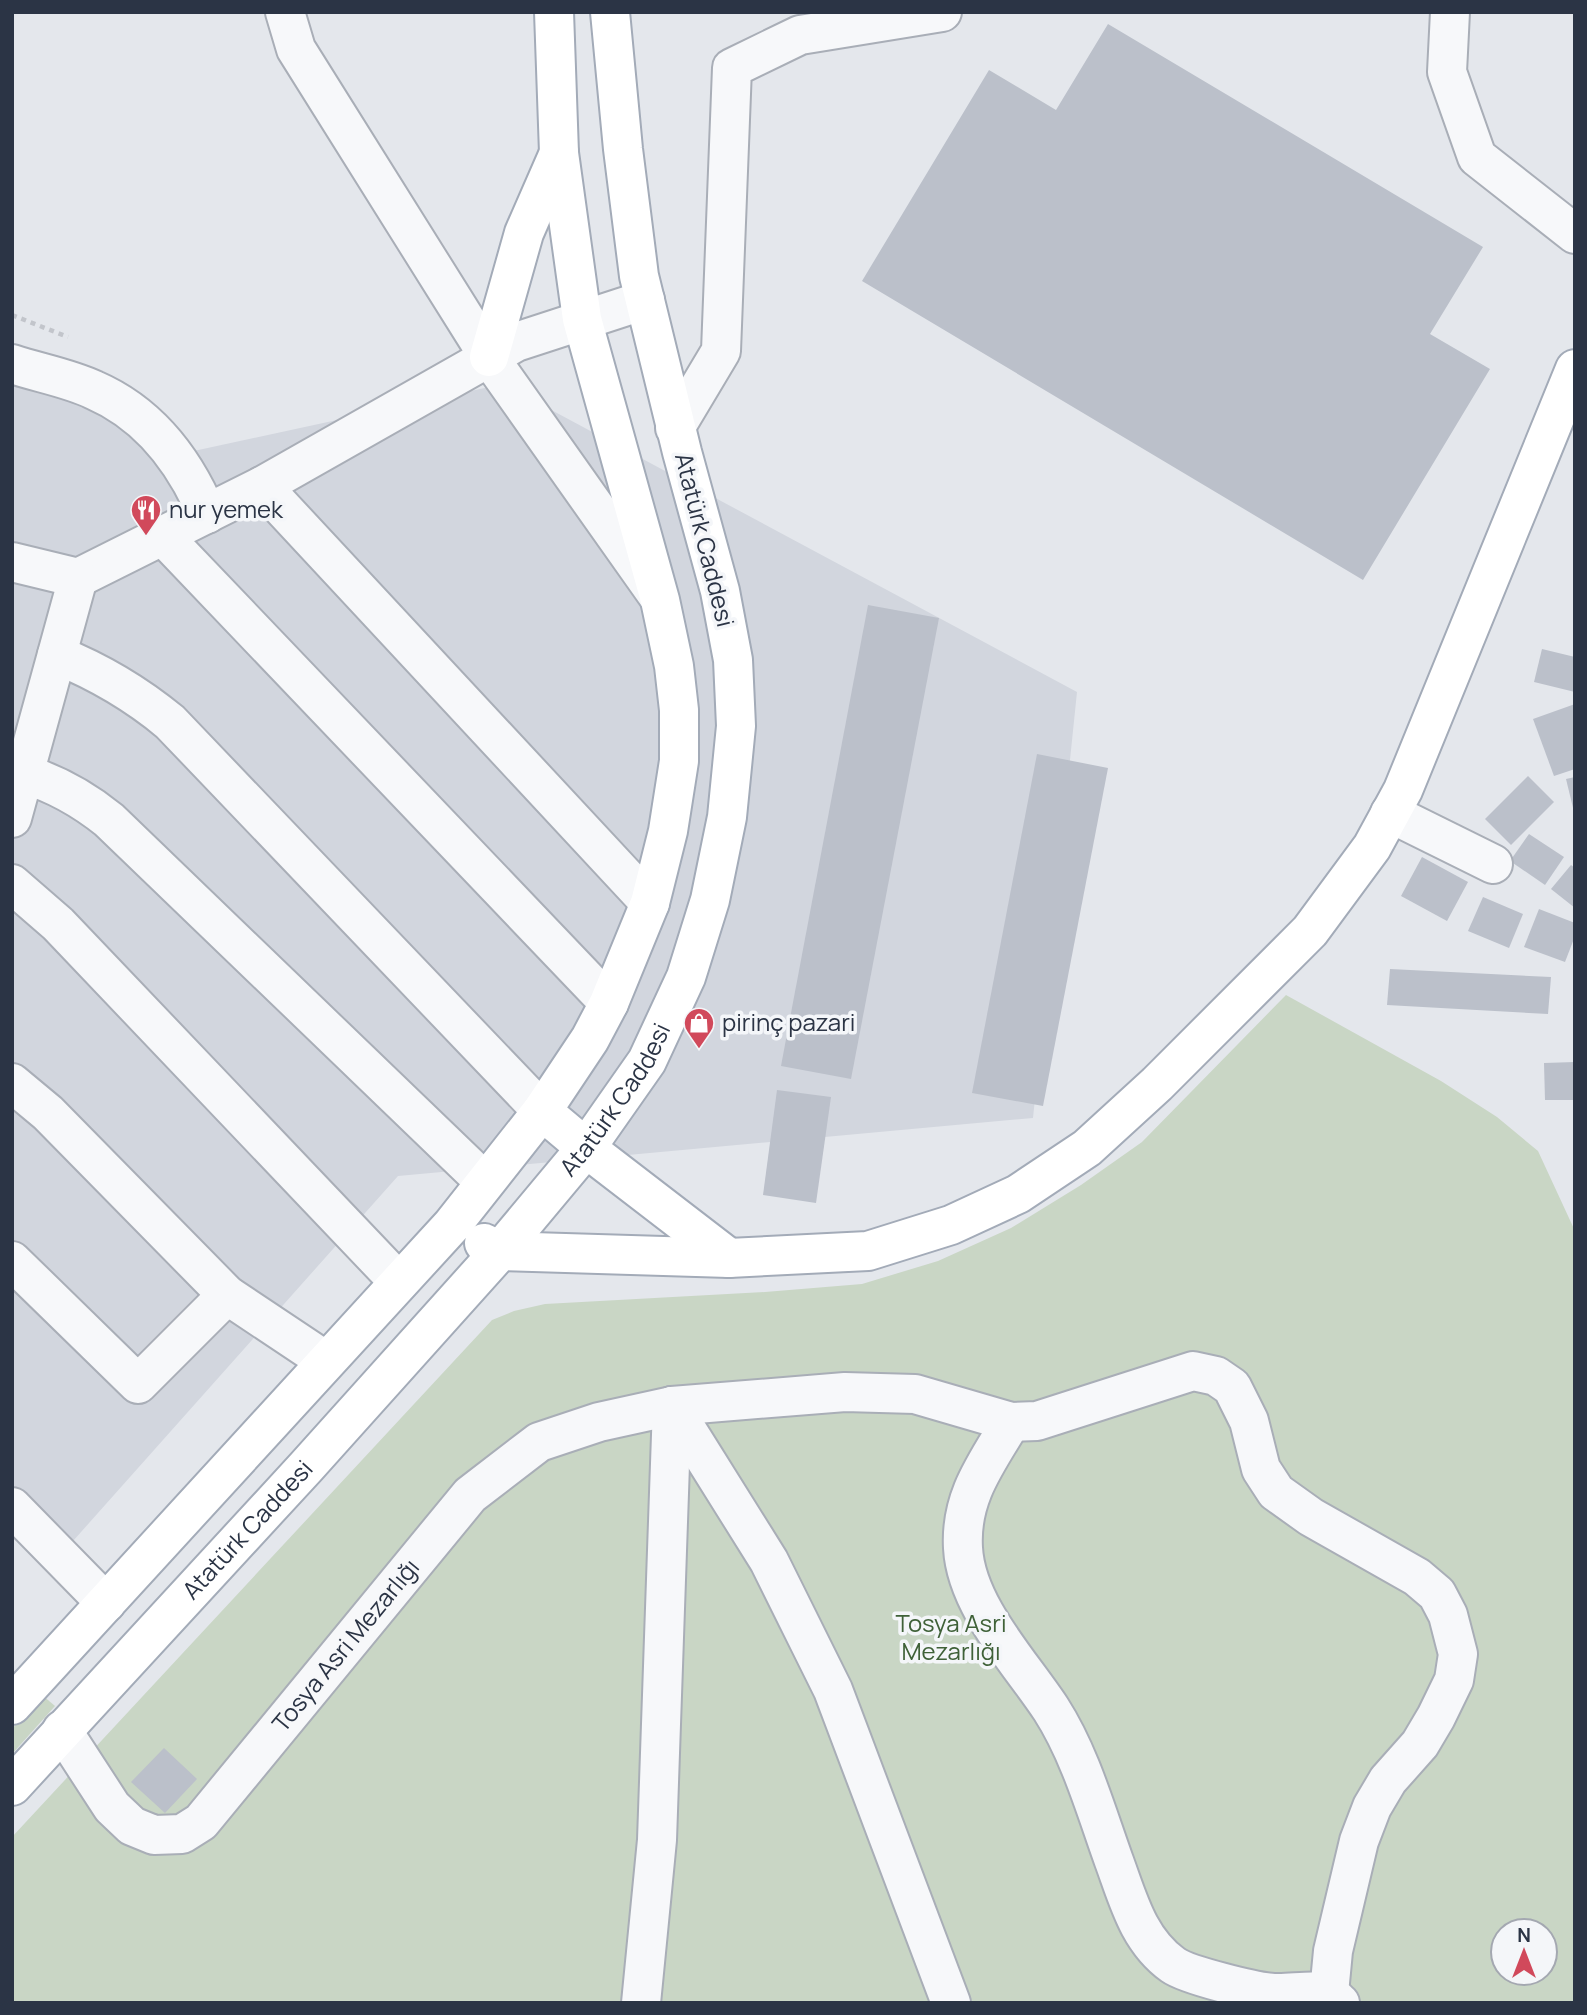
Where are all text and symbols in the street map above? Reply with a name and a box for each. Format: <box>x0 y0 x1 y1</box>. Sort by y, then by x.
street label: Atatürk Caddesi <box>668 449 743 630</box>
place label: nur yemek <box>169 492 284 525</box>
restaurant icon: nur yemek <box>129 493 163 537</box>
place label: pirinç pazari <box>722 1005 855 1038</box>
shop icon: pirinç pazari <box>682 1006 716 1050</box>
street label: Atatürk Caddesi <box>551 1018 677 1183</box>
street label: Atatürk Caddesi <box>174 1453 319 1606</box>
street label: Tosya Asri Mezarlığı <box>264 1551 426 1738</box>
park label: Tosya Asri Mezarlığı <box>896 1606 1006 1667</box>
north arrow <box>1489 1917 1559 1987</box>
text: N <box>1517 1922 1531 1948</box>

